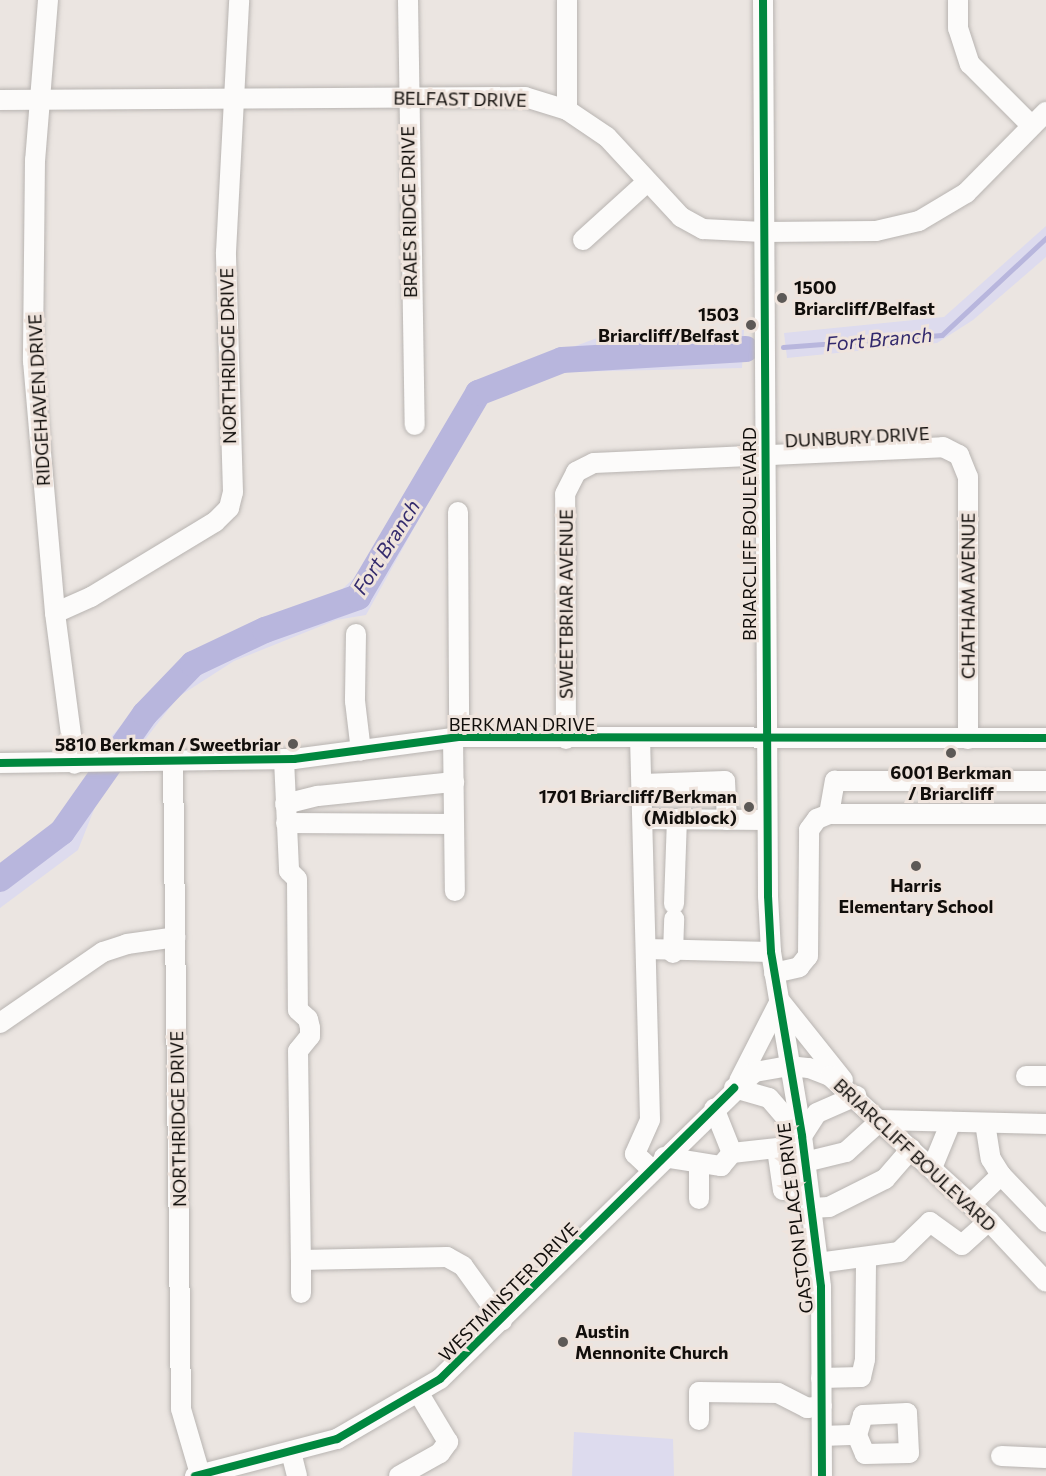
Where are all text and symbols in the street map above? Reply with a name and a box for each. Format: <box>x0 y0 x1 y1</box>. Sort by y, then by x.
street label: BELFAST DRIVE <box>393 87 527 111</box>
street label: BRAES RIDGE DRIVE <box>397 126 421 298</box>
street label: NORTHRIDGE DRIVE <box>216 268 240 444</box>
place label: 1500 Briarcliff/Belfast <box>794 277 935 320</box>
marker: 1500 Briarcliff/Belfast <box>775 291 789 305</box>
place label: 1503 Briarcliff/Belfast <box>598 304 739 346</box>
street label: RIDGEHAVEN DRIVE <box>24 313 54 487</box>
marker: 1503 Briarcliff/Belfast <box>744 318 758 332</box>
water label: Fort Branch <box>825 322 933 356</box>
street label: DUNBURY DRIVE <box>784 422 930 452</box>
street label: BRIARCLIFF BOULEVARD <box>738 427 760 641</box>
water label: Fort Branch <box>347 495 425 599</box>
street label: SWEETBRIAR AVENUE <box>555 509 577 699</box>
street label: CHATHAM AVENUE <box>957 513 979 679</box>
street label: BERKMAN DRIVE <box>449 713 595 735</box>
place label: 5810 Berkman / Sweetbriar <box>55 733 281 755</box>
marker: 5810 Berkman / Sweetbriar <box>286 737 300 751</box>
marker: 6001 Berkman / Briarcliff <box>944 746 958 760</box>
place label: 6001 Berkman / Briarcliff <box>890 762 1012 804</box>
place label: 1701 Briarcliff/Berkman (Midblock) <box>539 786 737 828</box>
marker: 1701 Briarcliff/Berkman (Midblock) <box>742 800 756 814</box>
marker: Harris Elementary School <box>909 859 923 873</box>
place label: Harris Elementary School <box>839 875 993 918</box>
street label: NORTHRIDGE DRIVE <box>166 1031 190 1207</box>
street label: BRIARCLIFF BOULEVARD <box>829 1074 1001 1236</box>
street label: GASTON PLACE DRIVE <box>773 1121 817 1315</box>
street label: WESTMINSTER DRIVE <box>434 1218 582 1366</box>
place label: Austin Mennonite Church <box>575 1321 728 1364</box>
marker: Austin Mennonite Church <box>556 1335 570 1349</box>

